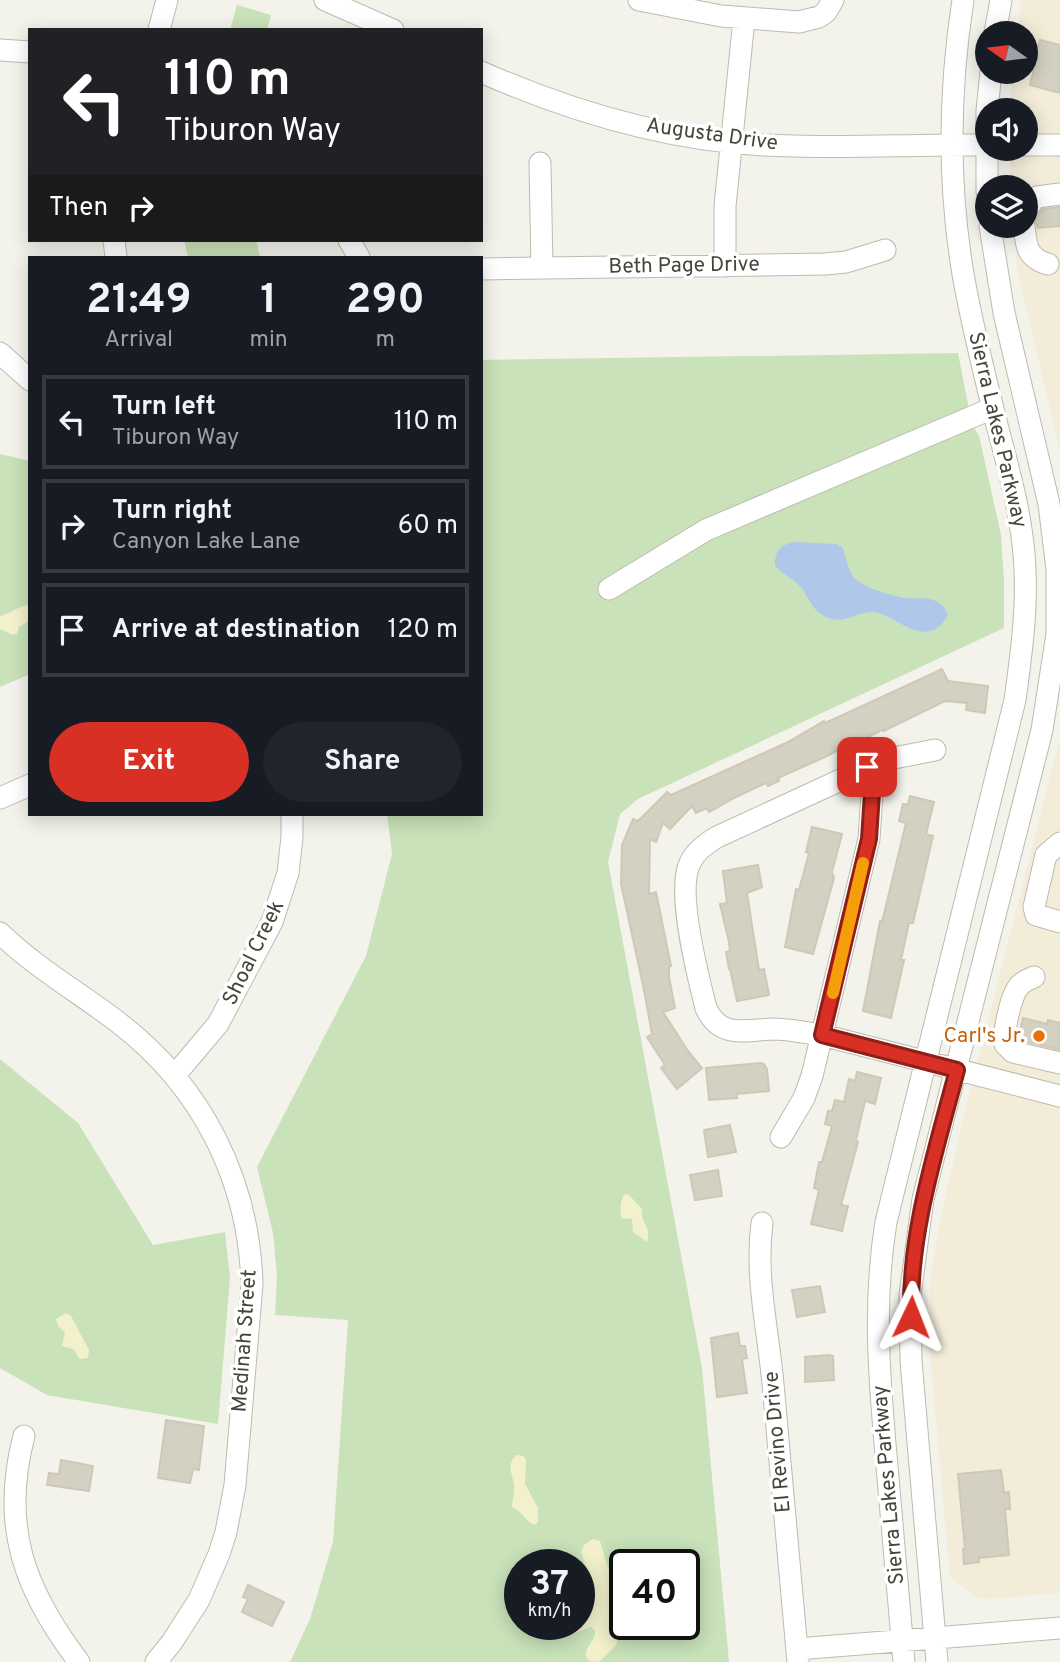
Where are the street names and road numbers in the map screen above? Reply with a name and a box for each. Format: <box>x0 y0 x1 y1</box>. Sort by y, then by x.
street label: Augusta Drive <box>644 112 780 158</box>
street label: Beth Page Drive <box>608 251 760 281</box>
street label: Sierra Lakes Parkway <box>961 329 1033 531</box>
street label: Shoal Creek <box>217 896 291 1010</box>
street label: Medinah Street <box>227 1269 263 1413</box>
street label: El Revino Drive <box>758 1370 798 1514</box>
street label: Sierra Lakes Parkway <box>867 1384 911 1586</box>

